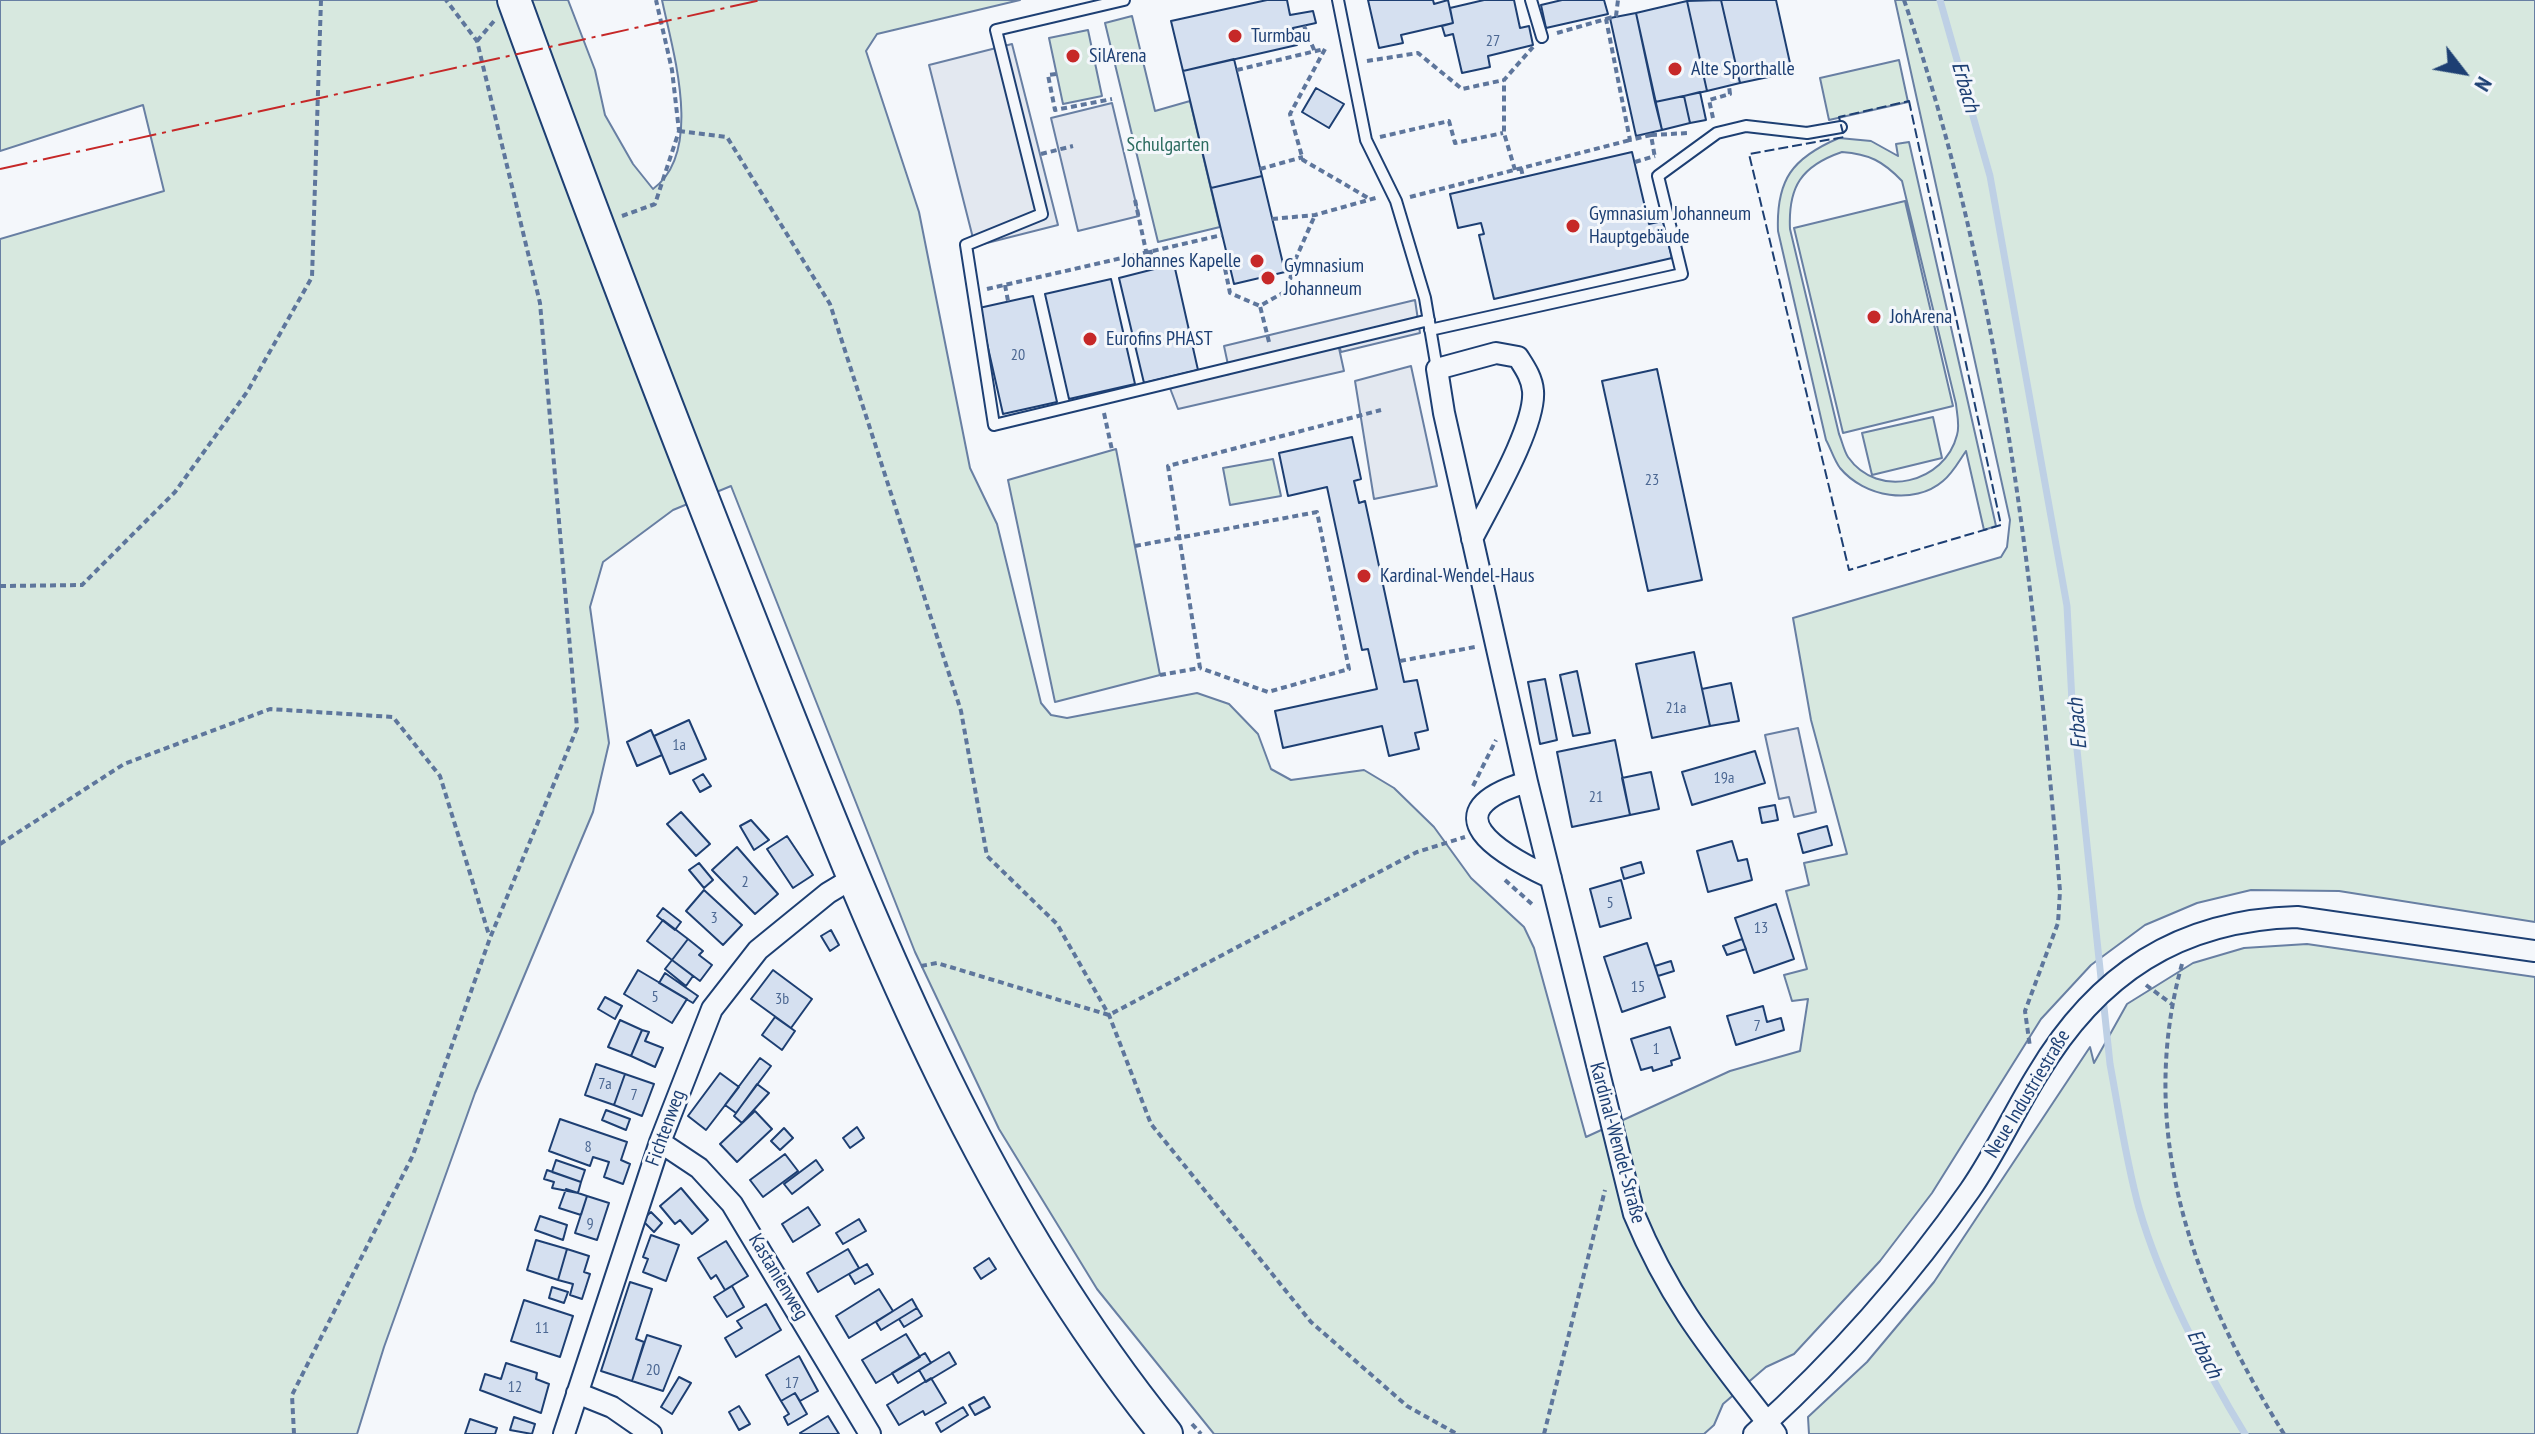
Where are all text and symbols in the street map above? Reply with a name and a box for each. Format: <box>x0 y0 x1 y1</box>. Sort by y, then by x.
place label: Turmbau <box>1251 24 1311 48</box>
marker: Turmbau <box>1226 27 1244 45</box>
house number: 27 <box>1486 31 1500 51</box>
north arrow <box>2423 32 2503 112</box>
place label: SilArena <box>1089 44 1147 68</box>
marker: SilArena <box>1064 47 1082 65</box>
place label: Alte Sporthalle <box>1691 57 1795 81</box>
water label: Erbach <box>1945 59 1985 115</box>
marker: Alte Sporthalle <box>1666 60 1684 78</box>
text: N <box>2469 72 2499 97</box>
park label: Schulgarten <box>1127 133 1209 157</box>
place label: Gymnasium Johanneum Hauptgebäude <box>1589 202 1751 249</box>
marker: Gymnasium Johanneum Hauptgebäude <box>1564 217 1582 235</box>
place label: Johannes Kapelle <box>1122 249 1241 273</box>
marker: Johannes Kapelle <box>1248 252 1266 270</box>
place label: Gymnasium Johanneum <box>1284 254 1364 301</box>
marker: Gymnasium Johanneum <box>1259 269 1277 287</box>
place label: JohArena <box>1890 305 1952 329</box>
marker: JohArena <box>1865 308 1883 326</box>
place label: Eurofins PHAST <box>1106 327 1213 351</box>
marker: Eurofins PHAST <box>1081 330 1099 348</box>
house number: 20 <box>1011 345 1025 365</box>
house number: 23 <box>1645 470 1659 490</box>
place label: Kardinal-Wendel-Haus <box>1380 564 1534 588</box>
marker: Kardinal-Wendel-Haus <box>1355 567 1373 585</box>
water label: Erbach <box>2063 697 2093 751</box>
house number: 21a <box>1666 698 1686 718</box>
house number: 1a <box>672 735 686 755</box>
house number: 19a <box>1714 768 1734 788</box>
house number: 21 <box>1589 787 1603 807</box>
house number: 2 <box>741 872 749 892</box>
house number: 5 <box>1606 893 1614 913</box>
house number: 3 <box>710 908 718 928</box>
house number: 13 <box>1754 918 1768 938</box>
house number: 15 <box>1631 977 1645 997</box>
house number: 5 <box>651 987 659 1007</box>
house number: 3b <box>775 989 789 1009</box>
house number: 7 <box>1753 1016 1761 1036</box>
street label: Neue Industriestraße <box>1980 1026 2076 1162</box>
house number: 1 <box>1652 1039 1660 1059</box>
street label: Kardinal-Wendel-Straße <box>1584 1060 1650 1226</box>
house number: 7a <box>598 1074 612 1094</box>
house number: 7 <box>630 1085 638 1105</box>
street label: Fichtenweg <box>641 1087 691 1169</box>
house number: 8 <box>584 1137 592 1157</box>
house number: 9 <box>586 1214 594 1234</box>
street label: Kastanienweg <box>743 1230 813 1324</box>
house number: 11 <box>535 1318 549 1338</box>
water label: Erbach <box>2181 1325 2227 1383</box>
house number: 20 <box>646 1360 660 1380</box>
house number: 17 <box>785 1373 799 1393</box>
house number: 12 <box>508 1377 522 1397</box>

